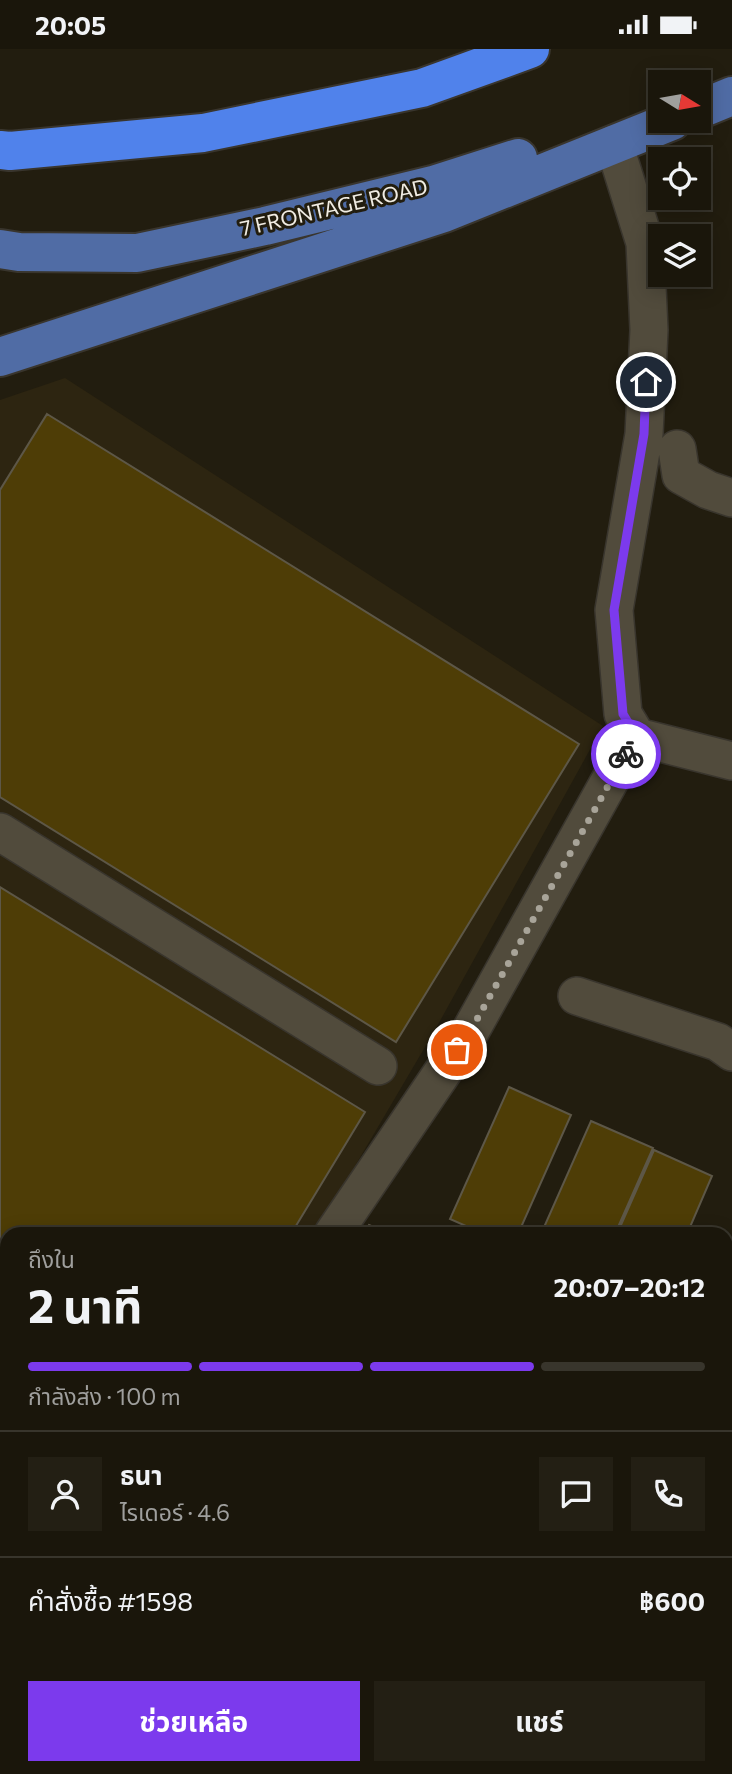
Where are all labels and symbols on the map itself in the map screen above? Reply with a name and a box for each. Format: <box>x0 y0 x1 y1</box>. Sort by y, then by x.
north arrow <box>648 70 710 133</box>
street label: 7 FRONTAGE ROAD <box>238 173 430 240</box>
pin <box>616 352 676 412</box>
courier <box>591 719 661 789</box>
pin <box>427 1020 487 1080</box>

